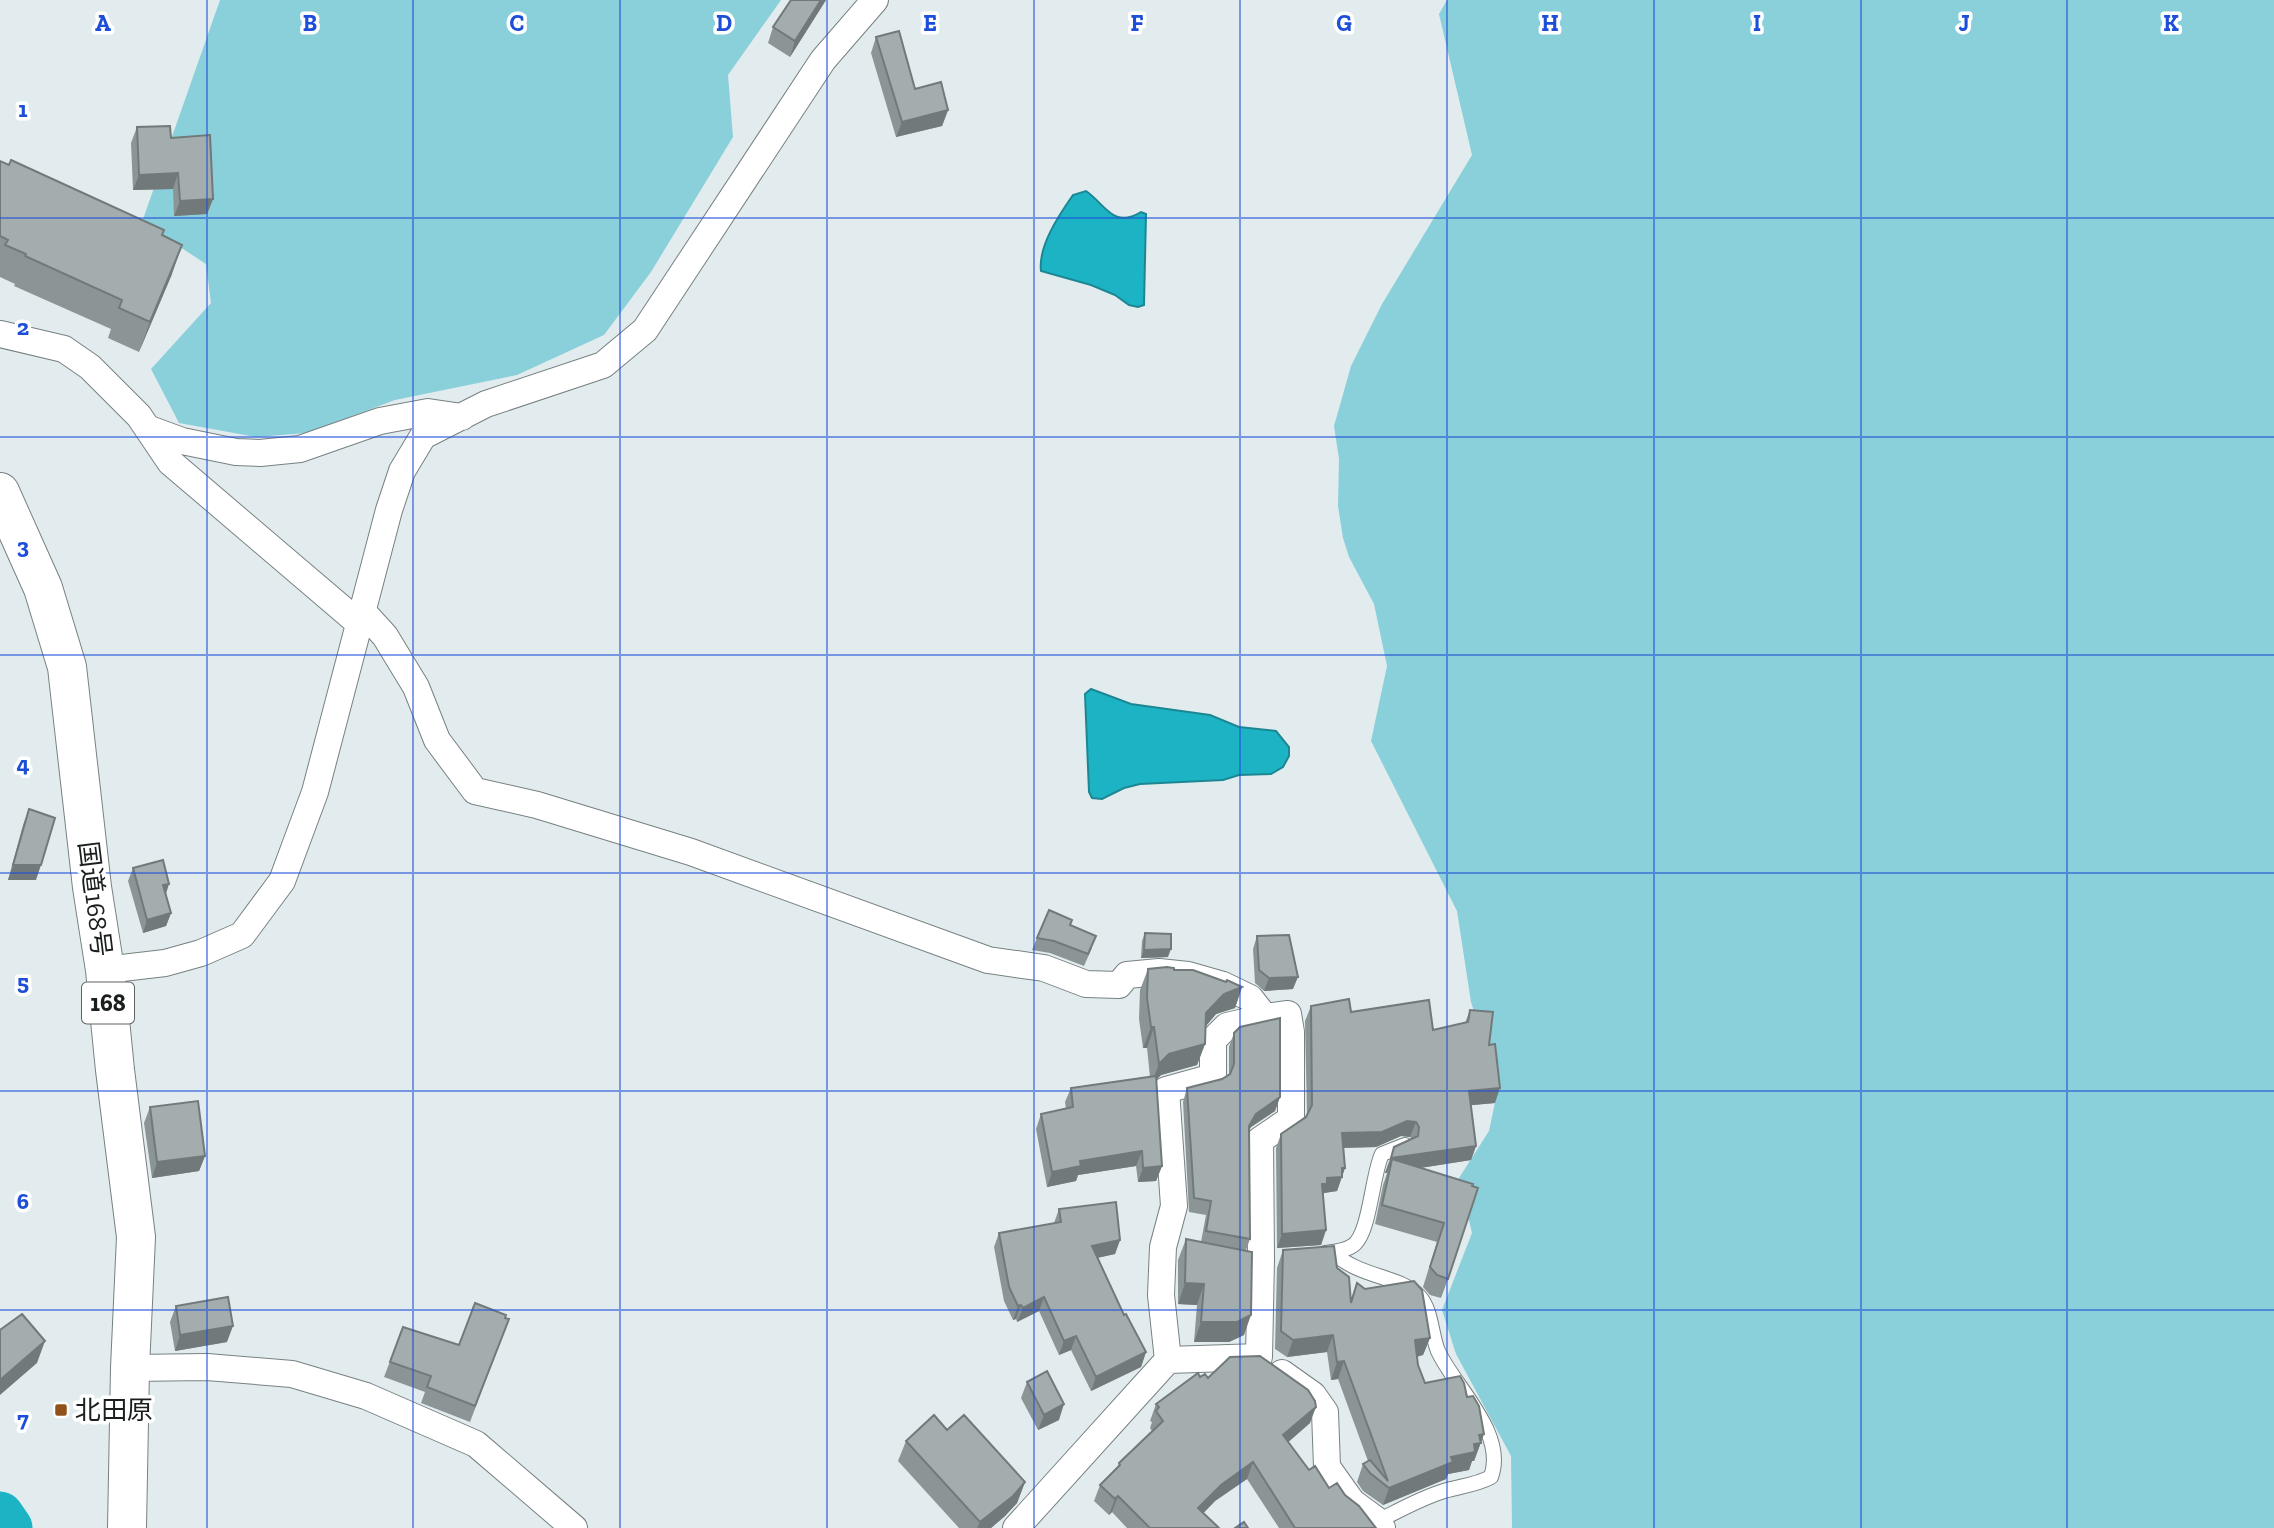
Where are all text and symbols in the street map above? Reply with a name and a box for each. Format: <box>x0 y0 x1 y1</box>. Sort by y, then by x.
text: A <box>95 9 111 37</box>
text: B <box>303 9 317 37</box>
text: C <box>510 9 524 37</box>
text: D <box>716 9 732 37</box>
text: E <box>923 9 937 37</box>
text: F <box>1130 9 1144 37</box>
text: G <box>1336 9 1352 37</box>
text: H <box>1541 9 1559 37</box>
text: I <box>1753 9 1761 37</box>
text: J <box>1958 9 1970 37</box>
text: K <box>2163 9 2179 37</box>
text: 1 <box>18 95 28 123</box>
text: 2 <box>17 313 29 341</box>
text: 3 <box>17 532 29 560</box>
text: 4 <box>16 750 30 778</box>
street label: 国道168号 <box>72 840 118 958</box>
text: 5 <box>17 968 29 996</box>
road number: 168 <box>82 982 134 1023</box>
text: 6 <box>17 1187 29 1215</box>
place label: 北田原 <box>75 1394 153 1426</box>
marker: 北田原 <box>53 1402 69 1418</box>
text: 7 <box>17 1405 29 1433</box>

